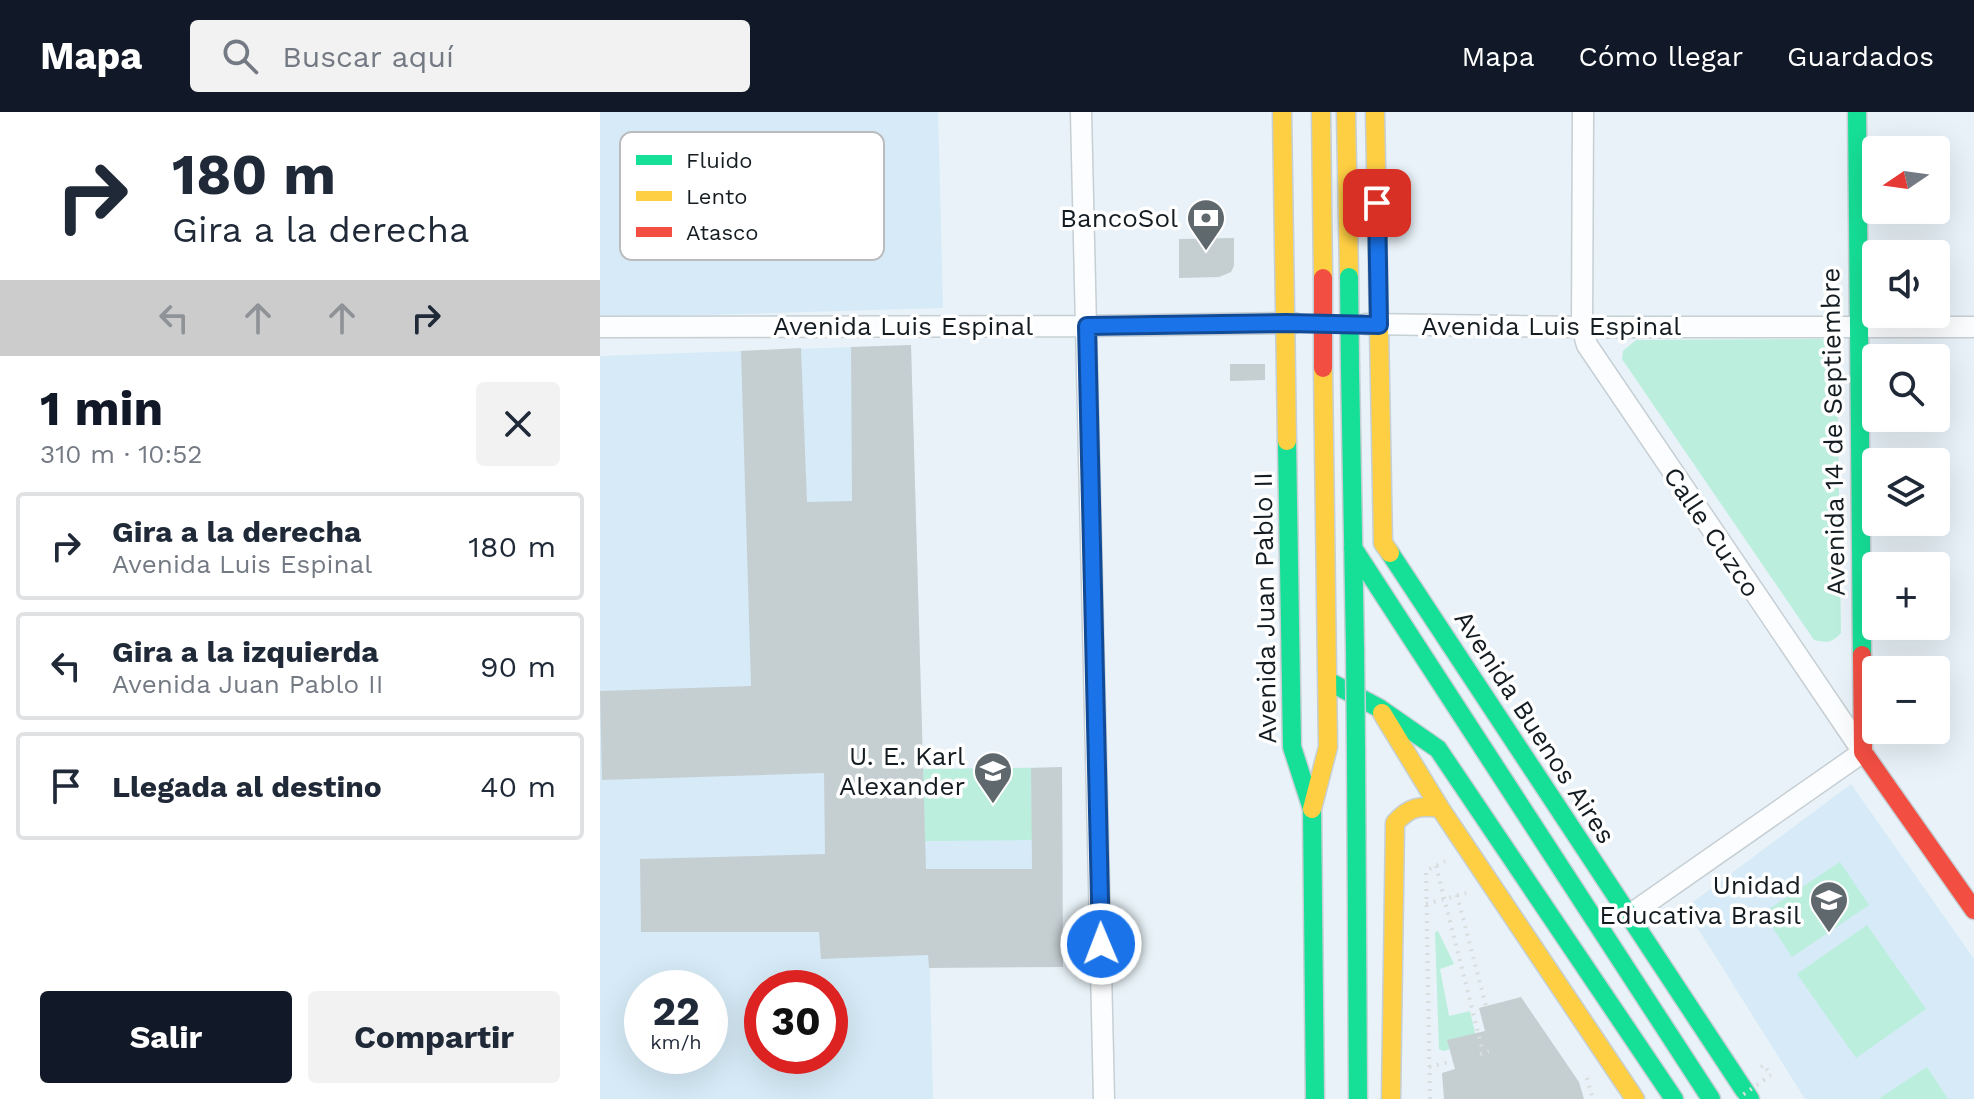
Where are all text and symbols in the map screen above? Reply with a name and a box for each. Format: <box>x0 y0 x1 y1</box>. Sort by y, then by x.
search box <box>190 20 750 92</box>
text: Mapa <box>40 34 142 78</box>
icon: search <box>218 34 262 78</box>
text: Buscar aquí <box>282 39 454 74</box>
text: Mapa <box>1462 40 1535 73</box>
text: Cómo llegar <box>1579 40 1743 73</box>
text: Guardados <box>1787 40 1934 73</box>
legend <box>620 132 884 260</box>
north arrow <box>1862 136 1950 224</box>
map controls <box>1862 136 1950 744</box>
text: 180 m <box>172 142 336 208</box>
icon: right <box>40 144 144 248</box>
text: Fluido <box>686 148 753 173</box>
pin <box>1343 169 1411 237</box>
icon: arrive <box>1355 181 1399 225</box>
text: Lento <box>686 184 747 209</box>
bank icon: BancoSol <box>1185 197 1227 252</box>
place label: BancoSol <box>1060 203 1178 233</box>
text: Gira a la derecha <box>172 209 469 251</box>
text: Atasco <box>686 220 759 245</box>
button: sound <box>1862 240 1950 328</box>
street label: Avenida 14 de Septiembre <box>1815 268 1851 596</box>
icon: left <box>152 296 196 340</box>
icon: ahead <box>236 296 280 340</box>
icon: ahead <box>320 296 364 340</box>
icon: right <box>404 296 448 340</box>
street label: Avenida Luis Espinal <box>773 311 1033 341</box>
street label: Avenida Luis Espinal <box>1421 311 1681 341</box>
button: search <box>1862 344 1950 432</box>
text: 1 min <box>40 380 163 437</box>
button: close <box>476 382 560 466</box>
text: 310 m · 10:52 <box>40 439 203 469</box>
button: layers <box>1862 448 1950 536</box>
street label: Calle Cuzco <box>1658 461 1766 603</box>
street label: Avenida Juan Pablo II <box>1248 472 1282 744</box>
text: Gira a la derecha <box>112 514 361 549</box>
icon: right <box>44 524 88 568</box>
text: 180 m <box>468 529 556 564</box>
text: Avenida Luis Espinal <box>112 549 372 579</box>
button: + <box>1862 552 1950 640</box>
street label: Avenida Buenos Aires <box>1449 605 1621 849</box>
text: Gira a la izquierda <box>112 634 379 669</box>
icon: left <box>44 644 88 688</box>
text: 90 m <box>480 649 556 684</box>
button: − <box>1862 656 1950 744</box>
text: Avenida Juan Pablo II <box>112 669 383 699</box>
place label: U. E. Karl Alexander <box>839 741 965 801</box>
school or university icon: U. E. Karl Alexander <box>972 750 1014 805</box>
icon: arrive <box>44 764 88 808</box>
text: Llegada al destino <box>112 769 382 804</box>
text: 40 m <box>480 769 556 804</box>
place label: Unidad Educativa Brasil <box>1599 870 1801 930</box>
school or university icon: Unidad Educativa Brasil <box>1808 879 1850 934</box>
position arrow <box>1059 902 1143 986</box>
speed limit sign: 30 <box>744 970 848 1074</box>
text: 22 <box>652 988 700 1035</box>
button: Salir <box>40 991 292 1083</box>
button: Compartir <box>308 991 560 1083</box>
text: km/h <box>650 1030 702 1054</box>

